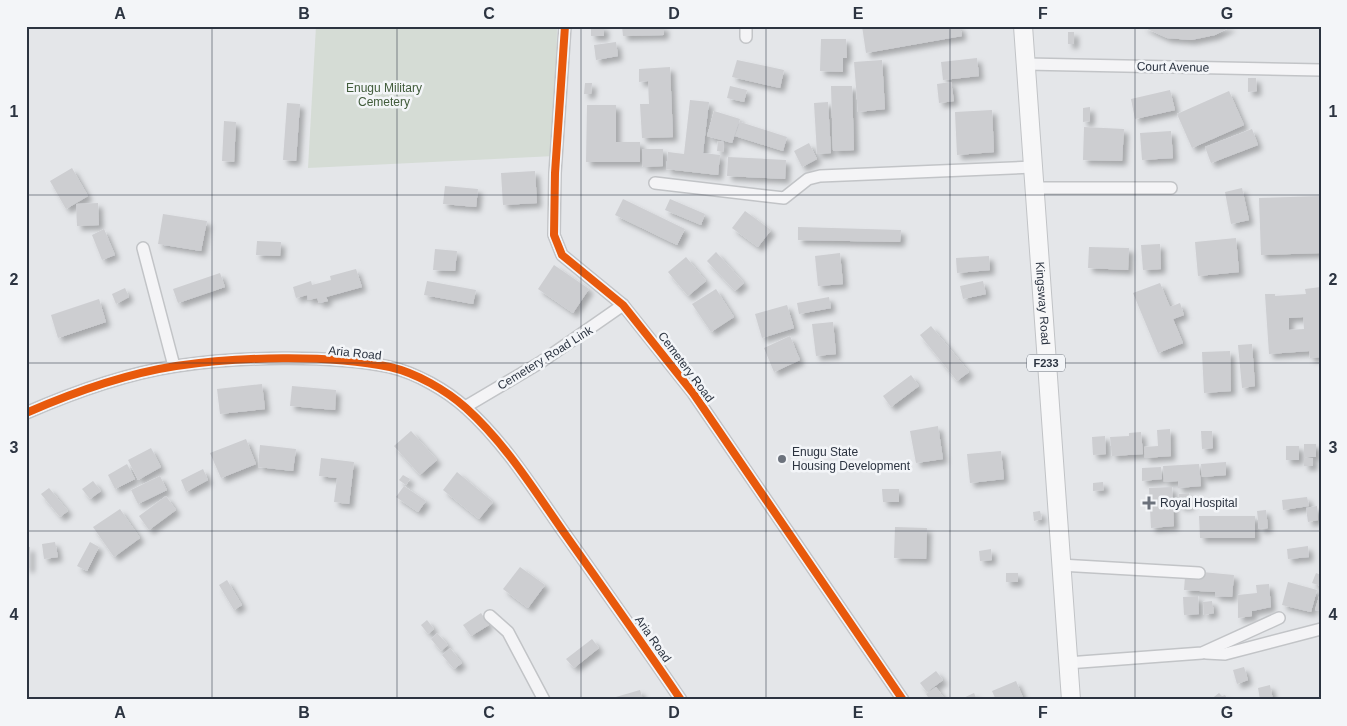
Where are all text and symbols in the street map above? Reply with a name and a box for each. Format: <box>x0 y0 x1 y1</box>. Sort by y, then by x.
text: A <box>114 5 126 22</box>
text: B <box>298 5 310 22</box>
text: C <box>483 5 495 22</box>
text: D <box>668 5 680 22</box>
text: E <box>853 5 864 22</box>
text: F <box>1038 5 1048 22</box>
text: G <box>1221 5 1233 22</box>
street label: Court Avenue <box>1137 59 1210 75</box>
park label: Enugu Military Cemetery <box>346 81 422 109</box>
text: 1 <box>10 103 19 120</box>
text: 1 <box>1329 103 1338 120</box>
street label: Kingsway Road <box>1033 261 1053 345</box>
text: 2 <box>10 271 19 288</box>
text: 2 <box>1329 271 1338 288</box>
street label: Cemetery Road Link <box>495 323 596 393</box>
street label: Cemetery Road <box>655 329 717 405</box>
street label: Aria Road <box>328 343 382 363</box>
road number: F233 <box>1027 354 1065 372</box>
text: 3 <box>10 439 19 456</box>
text: 3 <box>1329 439 1338 456</box>
place label: Enugu State Housing Development <box>792 445 911 473</box>
marker: Enugu State Housing Development <box>776 453 788 465</box>
marker: Royal Hospital <box>1142 496 1156 510</box>
place label: Royal Hospital <box>1160 496 1237 510</box>
text: 4 <box>10 606 19 623</box>
text: 4 <box>1329 606 1338 623</box>
street label: Aria Road <box>632 613 674 665</box>
text: A <box>114 704 126 721</box>
text: B <box>298 704 310 721</box>
text: C <box>483 704 495 721</box>
text: D <box>668 704 680 721</box>
text: E <box>853 704 864 721</box>
text: F <box>1038 704 1048 721</box>
text: G <box>1221 704 1233 721</box>

